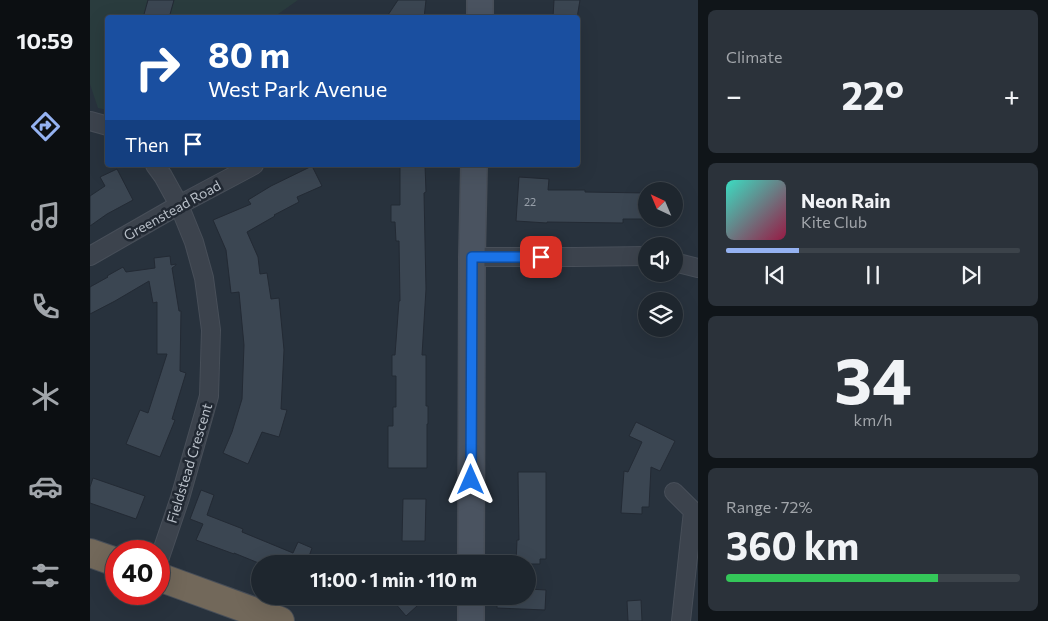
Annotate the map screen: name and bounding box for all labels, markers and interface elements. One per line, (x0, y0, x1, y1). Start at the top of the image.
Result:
text: 10:59 (17, 27, 73, 54)
text: 80 m (208, 32, 290, 75)
icon: right (125, 35, 190, 100)
text: Climate (726, 47, 782, 66)
text: 22° (841, 71, 904, 118)
text: West Park Avenue (208, 75, 387, 102)
text: − (726, 78, 742, 112)
text: + (1004, 78, 1020, 112)
icon: directions (28, 109, 63, 144)
icon: arrive (179, 130, 207, 158)
text: Then (125, 133, 169, 156)
street label: Greenstead Road (120, 176, 224, 244)
north arrow (638, 182, 682, 228)
map controls (638, 182, 683, 337)
text: Neon Rain (801, 189, 891, 212)
house number: 22 (524, 195, 536, 208)
icon: music (28, 199, 63, 234)
text: Kite Club (801, 212, 867, 231)
pin (520, 236, 562, 278)
button: sound (638, 237, 683, 282)
icon: arrive (527, 243, 555, 271)
icon: previous (761, 261, 789, 289)
icon: pause (859, 261, 887, 289)
icon: next (957, 261, 985, 289)
icon: phone (28, 289, 63, 324)
button: layers (638, 292, 683, 337)
text: 34 (834, 338, 912, 417)
icon: climate (28, 379, 63, 414)
street label: Fieldstead Crescent (163, 401, 215, 525)
text: km/h (854, 410, 892, 429)
position arrow (444, 453, 496, 505)
icon: car (28, 469, 63, 504)
text: Range · 72% (726, 497, 812, 516)
text: 360 km (726, 521, 859, 568)
speed limit sign: 40 (105, 540, 170, 605)
icon: filters (28, 558, 63, 593)
text: 11:00 · 1 min · 110 m (310, 568, 477, 591)

